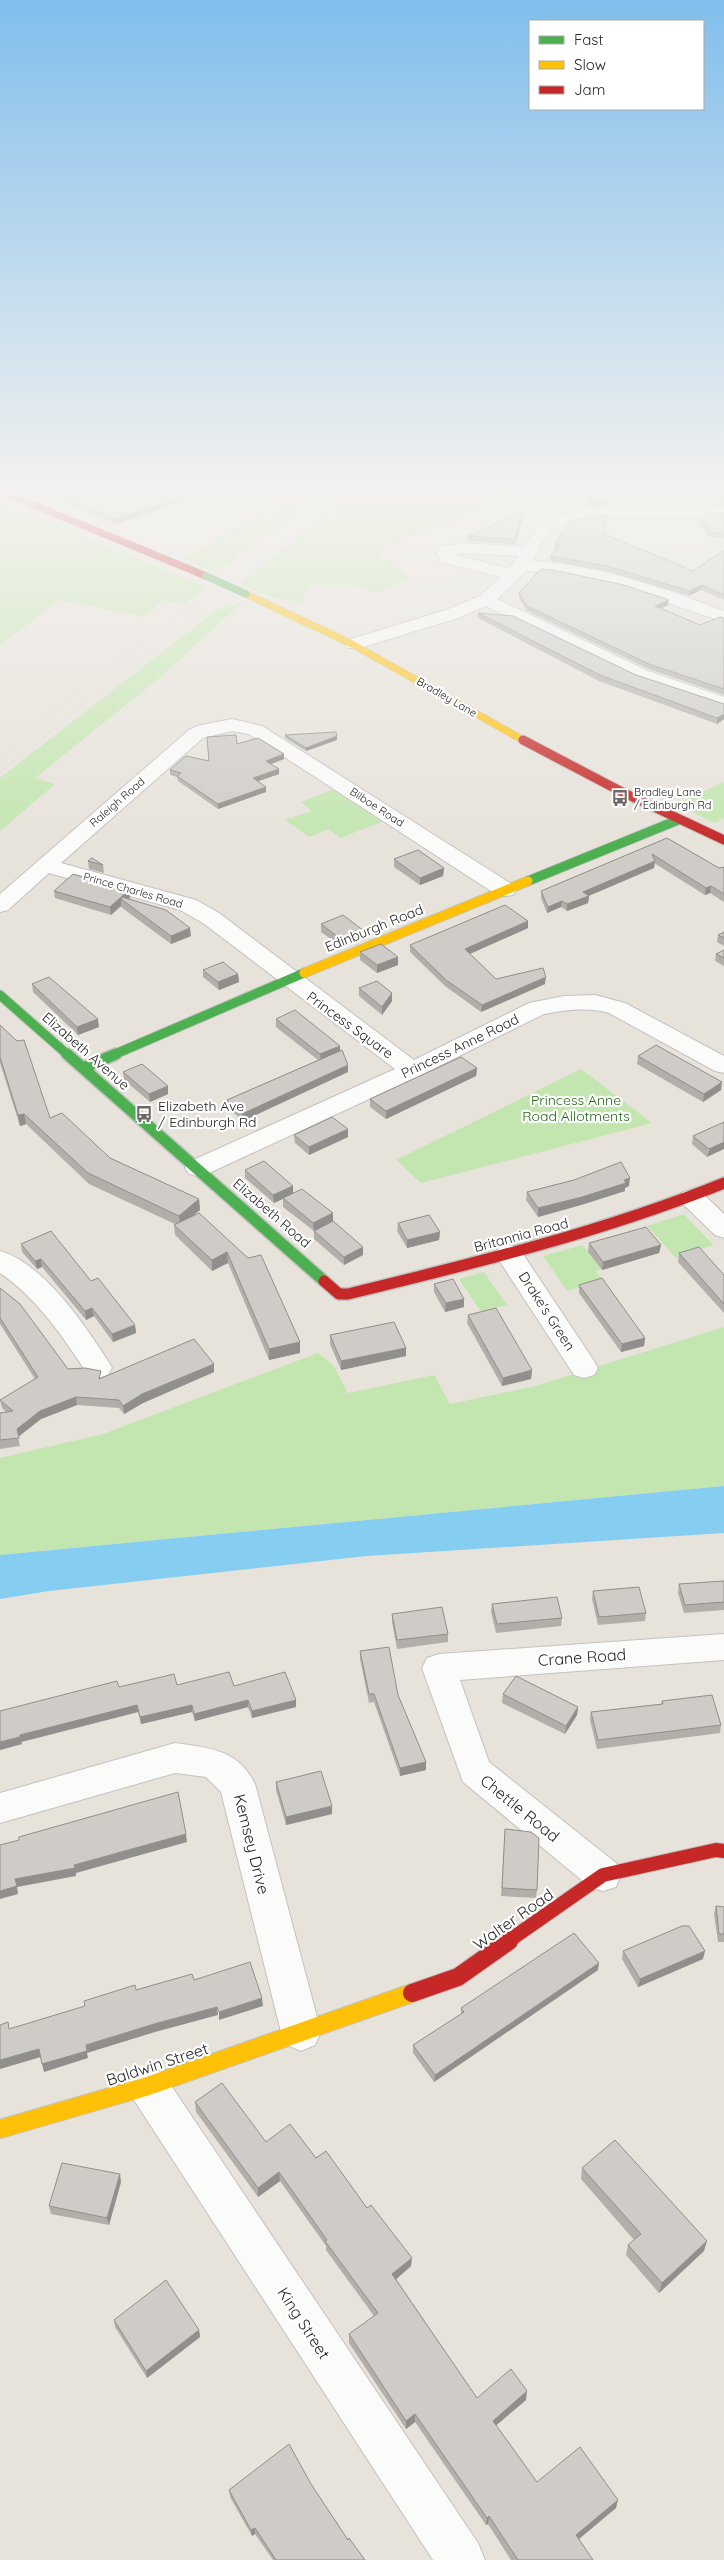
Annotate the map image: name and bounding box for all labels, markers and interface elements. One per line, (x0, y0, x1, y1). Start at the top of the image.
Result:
legend (529, 20, 704, 110)
text: Fast (574, 30, 603, 49)
text: Slow (574, 55, 606, 74)
text: Jam (574, 80, 605, 99)
street label: Bradley Lane (414, 674, 480, 720)
street label: Raleigh Road (87, 774, 147, 830)
street label: Bilboe Road (347, 784, 407, 830)
place label: Bradley Lane / Edinburgh Rd (634, 785, 711, 812)
bus stop icon: Bradley Lane / Edinburgh Rd (610, 788, 630, 808)
street label: Prince Charles Road (82, 869, 184, 911)
street label: Edinburgh Road (322, 900, 426, 956)
street label: Princess Square (303, 988, 397, 1063)
street label: Elizabeth Avenue (39, 1008, 134, 1094)
street label: Princess Anne Road (398, 1010, 522, 1082)
park label: Princess Anne Road Allotments (522, 1091, 630, 1125)
place label: Elizabeth Ave / Edinburgh Rd (158, 1097, 257, 1131)
bus stop icon: Elizabeth Ave / Edinburgh Rd (134, 1104, 154, 1124)
street label: Elizabeth Road (229, 1174, 315, 1252)
street label: Britannia Road (472, 1214, 570, 1256)
street label: Drake's Green (515, 1268, 579, 1354)
street label: Crane Road (537, 1644, 627, 1670)
street label: Chettle Road (476, 1770, 564, 1846)
street label: Kemsey Drive (230, 1792, 274, 1896)
street label: Walter Road (469, 1884, 557, 1954)
street label: Baldwin Street (103, 2038, 211, 2090)
street label: King Street (273, 2283, 335, 2363)

